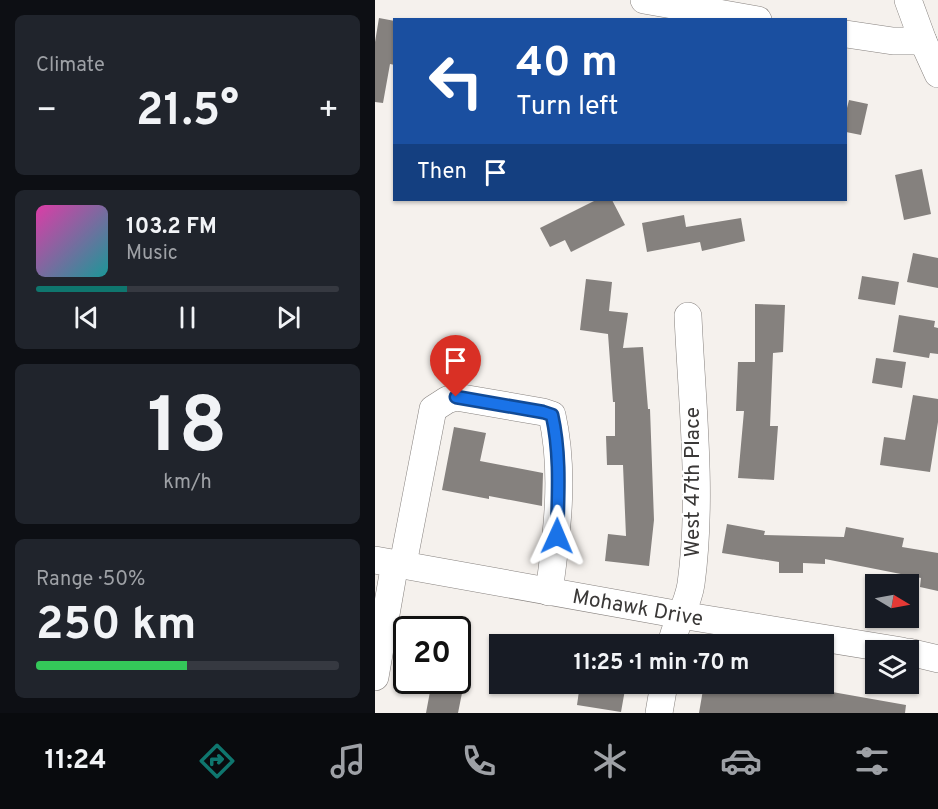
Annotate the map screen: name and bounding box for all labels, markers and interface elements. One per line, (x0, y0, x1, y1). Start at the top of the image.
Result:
text: 40 m (516, 38, 618, 91)
icon: left (417, 42, 495, 120)
text: Climate (36, 53, 105, 79)
text: 21.5° (136, 84, 239, 141)
text: Turn left (516, 90, 618, 124)
text: − (36, 91, 57, 133)
text: + (318, 91, 339, 133)
icon: arrive (479, 156, 512, 189)
text: Then (417, 159, 467, 186)
text: 103.2 FM (126, 214, 217, 241)
text: Music (126, 241, 178, 267)
icon: previous (70, 301, 103, 334)
icon: pause (171, 301, 204, 334)
icon: next (272, 301, 305, 334)
pin (430, 335, 481, 397)
icon: arrive (439, 344, 472, 377)
text: 18 (147, 381, 228, 480)
street label: West 47th Place (680, 407, 707, 557)
text: km/h (163, 470, 212, 496)
position arrow (525, 504, 589, 568)
text: Range · 50% (36, 567, 145, 593)
north arrow (865, 574, 919, 628)
map controls (865, 574, 919, 694)
street label: Mohawk Drive (570, 584, 705, 633)
text: 250 km (36, 598, 196, 655)
speed limit sign: 20 (393, 616, 471, 694)
button: layers (865, 640, 919, 694)
text: 11:25 · 1 min · 70 m (574, 650, 749, 677)
icon: directions (196, 740, 238, 782)
icon: music (327, 740, 369, 782)
icon: phone (458, 740, 500, 782)
icon: climate (589, 740, 631, 782)
icon: car (720, 740, 762, 782)
icon: filters (851, 740, 893, 782)
text: 11:24 (45, 744, 107, 778)

